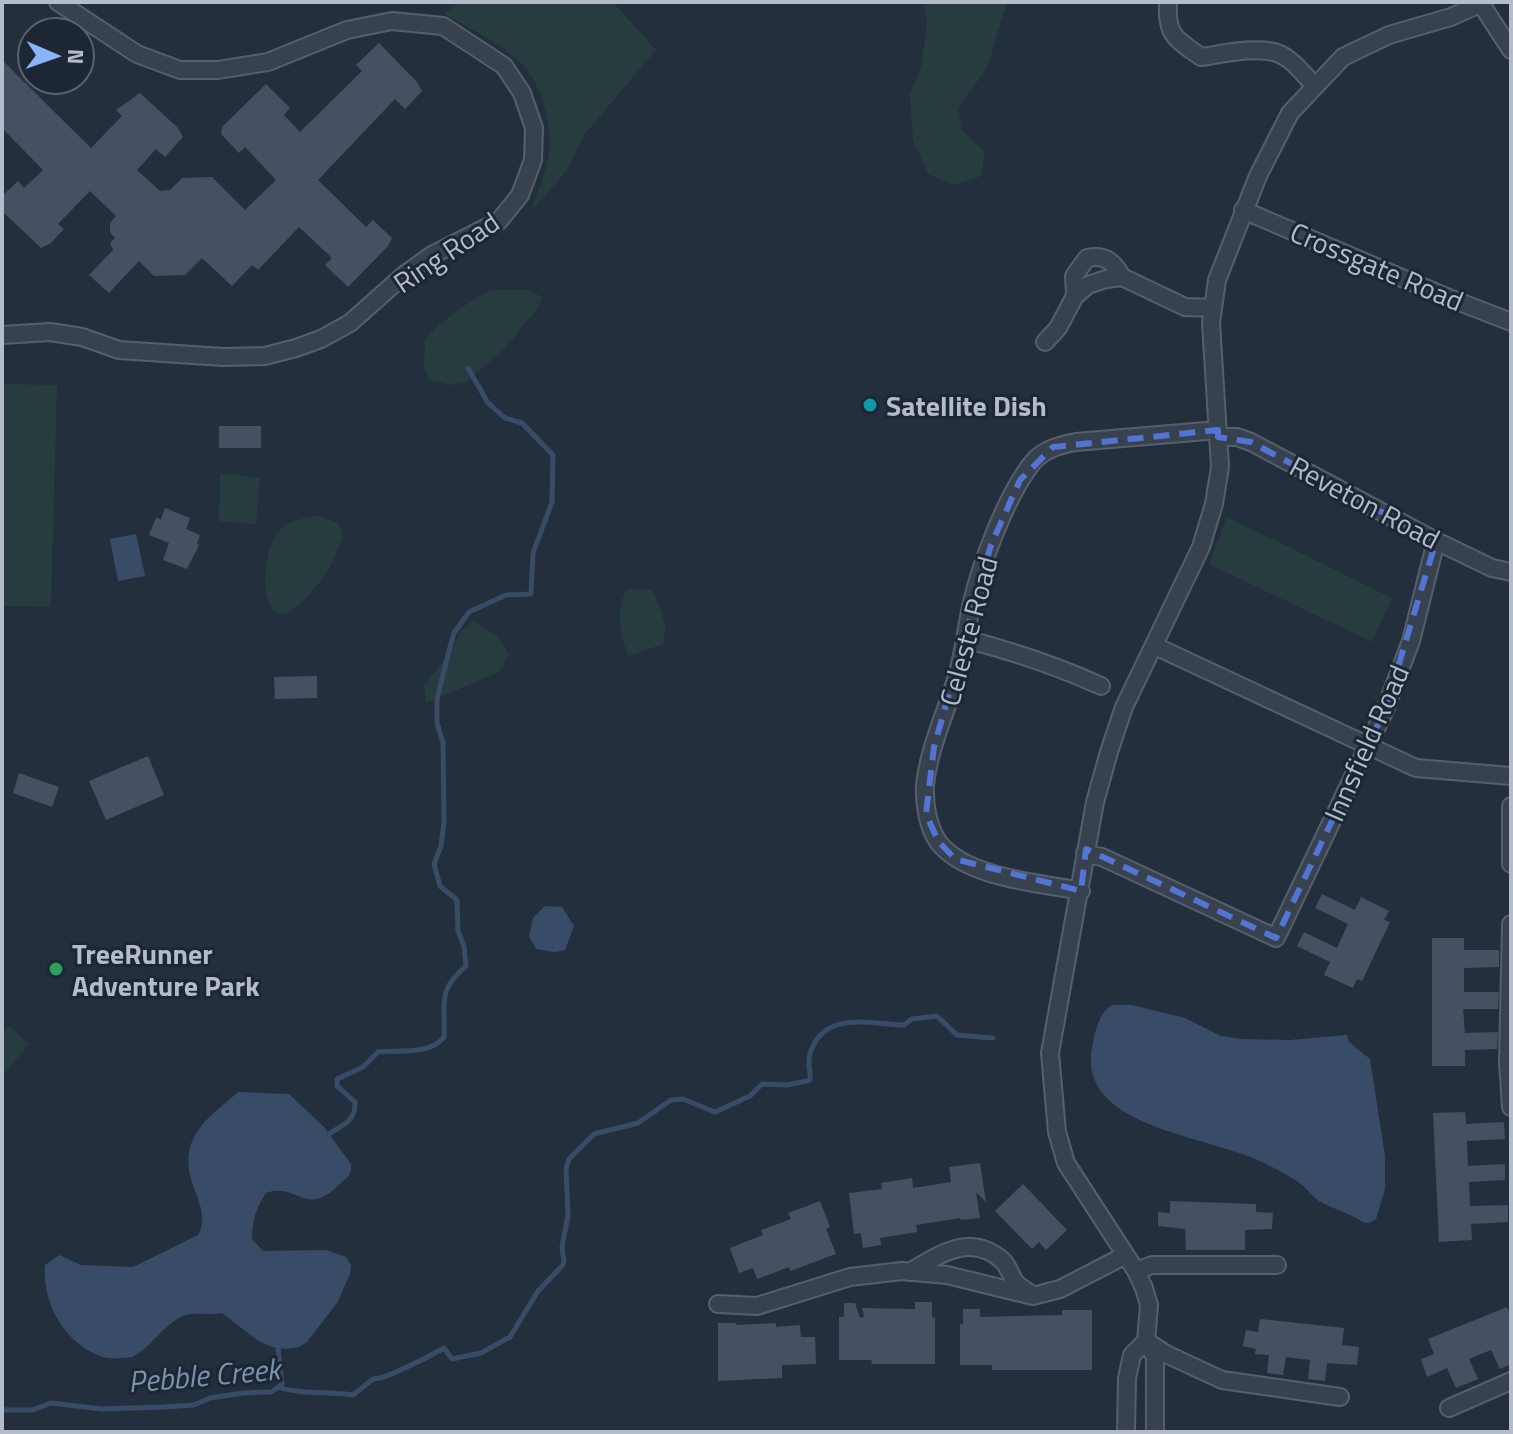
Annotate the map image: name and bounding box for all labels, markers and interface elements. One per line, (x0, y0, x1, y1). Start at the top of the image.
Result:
north arrow (16, 16, 96, 96)
text: N (59, 48, 93, 65)
street label: Ring Road (384, 201, 508, 303)
street label: Crossgate Road (1284, 210, 1470, 322)
place label: Satellite Dish (886, 384, 1047, 427)
marker: Satellite Dish (861, 396, 879, 414)
street label: Reveton Road (1282, 444, 1448, 560)
street label: Celeste Road (927, 551, 1009, 711)
street label: Innsfield Road (1312, 658, 1420, 828)
place label: TreeRunner Adventure Park (72, 932, 260, 1007)
marker: TreeRunner Adventure Park (47, 960, 65, 978)
water label: Pebble Creek (126, 1345, 286, 1405)

